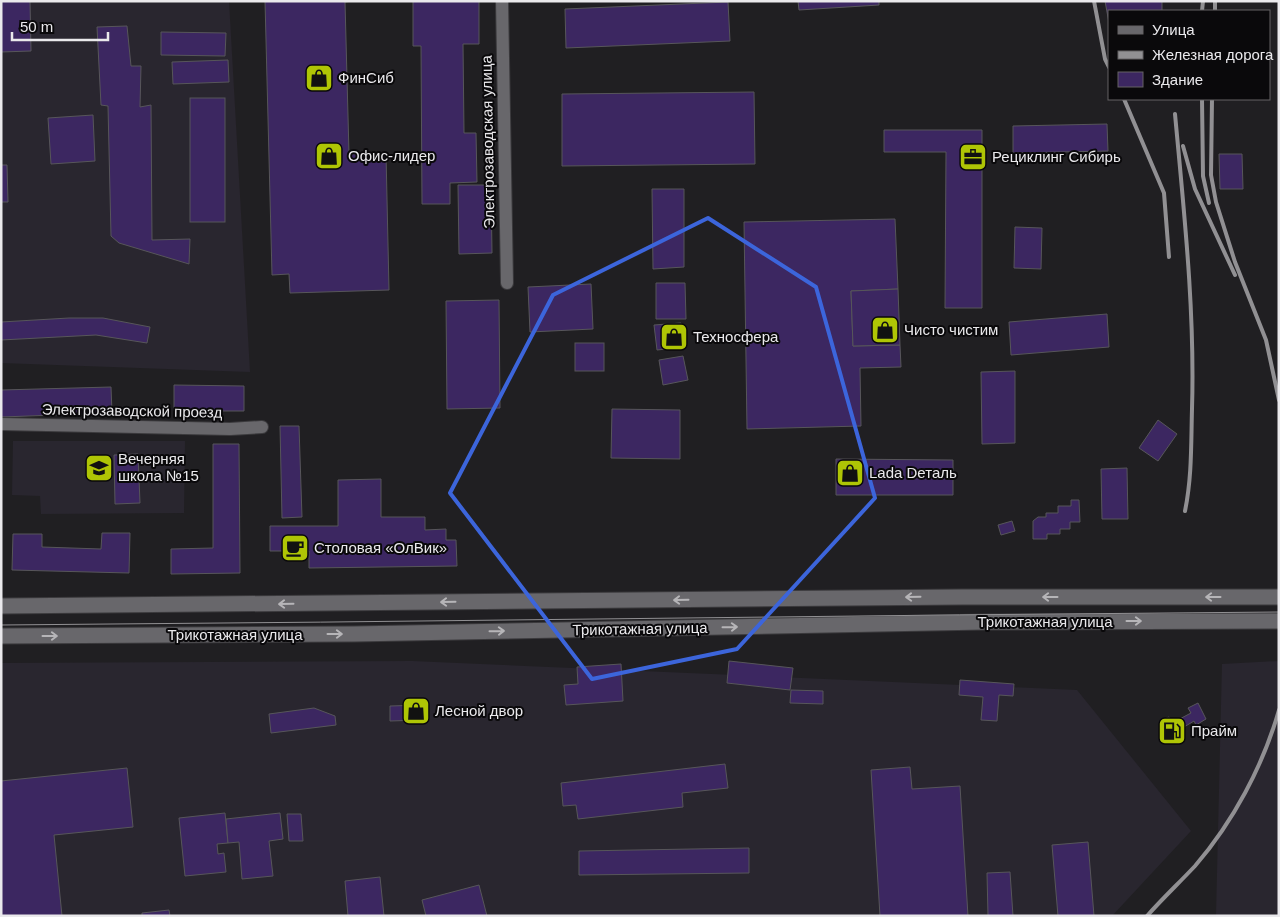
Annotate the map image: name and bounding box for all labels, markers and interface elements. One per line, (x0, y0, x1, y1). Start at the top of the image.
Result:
scale bar (12, 10, 109, 42)
legend (1108, 10, 1270, 100)
text: 50 m (20, 18, 53, 35)
text: Улица (1152, 21, 1195, 38)
text: Железная дорога (1152, 46, 1274, 63)
street label: Электрозаводская улица (477, 54, 498, 229)
shop icon: ФинСиб (304, 63, 334, 93)
place label: ФинСиб (338, 69, 394, 86)
text: Здание (1152, 71, 1203, 88)
shop icon: Офис-лидер (314, 141, 344, 171)
office icon: Рециклинг Сибирь (958, 142, 988, 172)
place label: Офис-лидер (348, 147, 435, 164)
place label: Рециклинг Сибирь (992, 148, 1121, 165)
shop icon: Чисто чистим (870, 315, 900, 345)
place label: Чисто чистим (904, 321, 998, 338)
shop icon: Техносфера (659, 322, 689, 352)
place label: Техносфера (693, 328, 779, 345)
street label: Электрозаводской проезд (42, 400, 223, 421)
place label: Вечерняя школа №15 (118, 450, 199, 484)
school or university icon: Вечерняя школа №15 (84, 453, 114, 483)
shop icon: Lada Dеталь (835, 458, 865, 488)
place label: Lada Dеталь (869, 464, 957, 481)
cafe icon: Столовая «ОлВик» (280, 533, 310, 563)
place label: Столовая «ОлВик» (314, 539, 447, 556)
one-way arrow (1043, 592, 1059, 602)
one-way arrow (1205, 592, 1222, 602)
one-way arrow (905, 593, 921, 602)
one-way arrow (673, 595, 689, 605)
one-way arrow (440, 597, 456, 607)
one-way arrow (278, 599, 294, 609)
street label: Трикотажная улица (977, 613, 1113, 630)
one-way arrow (1126, 616, 1142, 626)
street label: Трикотажная улица (572, 619, 708, 638)
one-way arrow (722, 622, 738, 632)
street label: Трикотажная улица (167, 626, 303, 643)
one-way arrow (489, 627, 505, 636)
one-way arrow (326, 629, 343, 639)
one-way arrow (42, 631, 58, 641)
shop icon: Лесной двор (401, 696, 431, 726)
place label: Лесной двор (435, 702, 523, 719)
fuel station icon: Прайм (1157, 716, 1187, 746)
place label: Прайм (1191, 722, 1237, 739)

